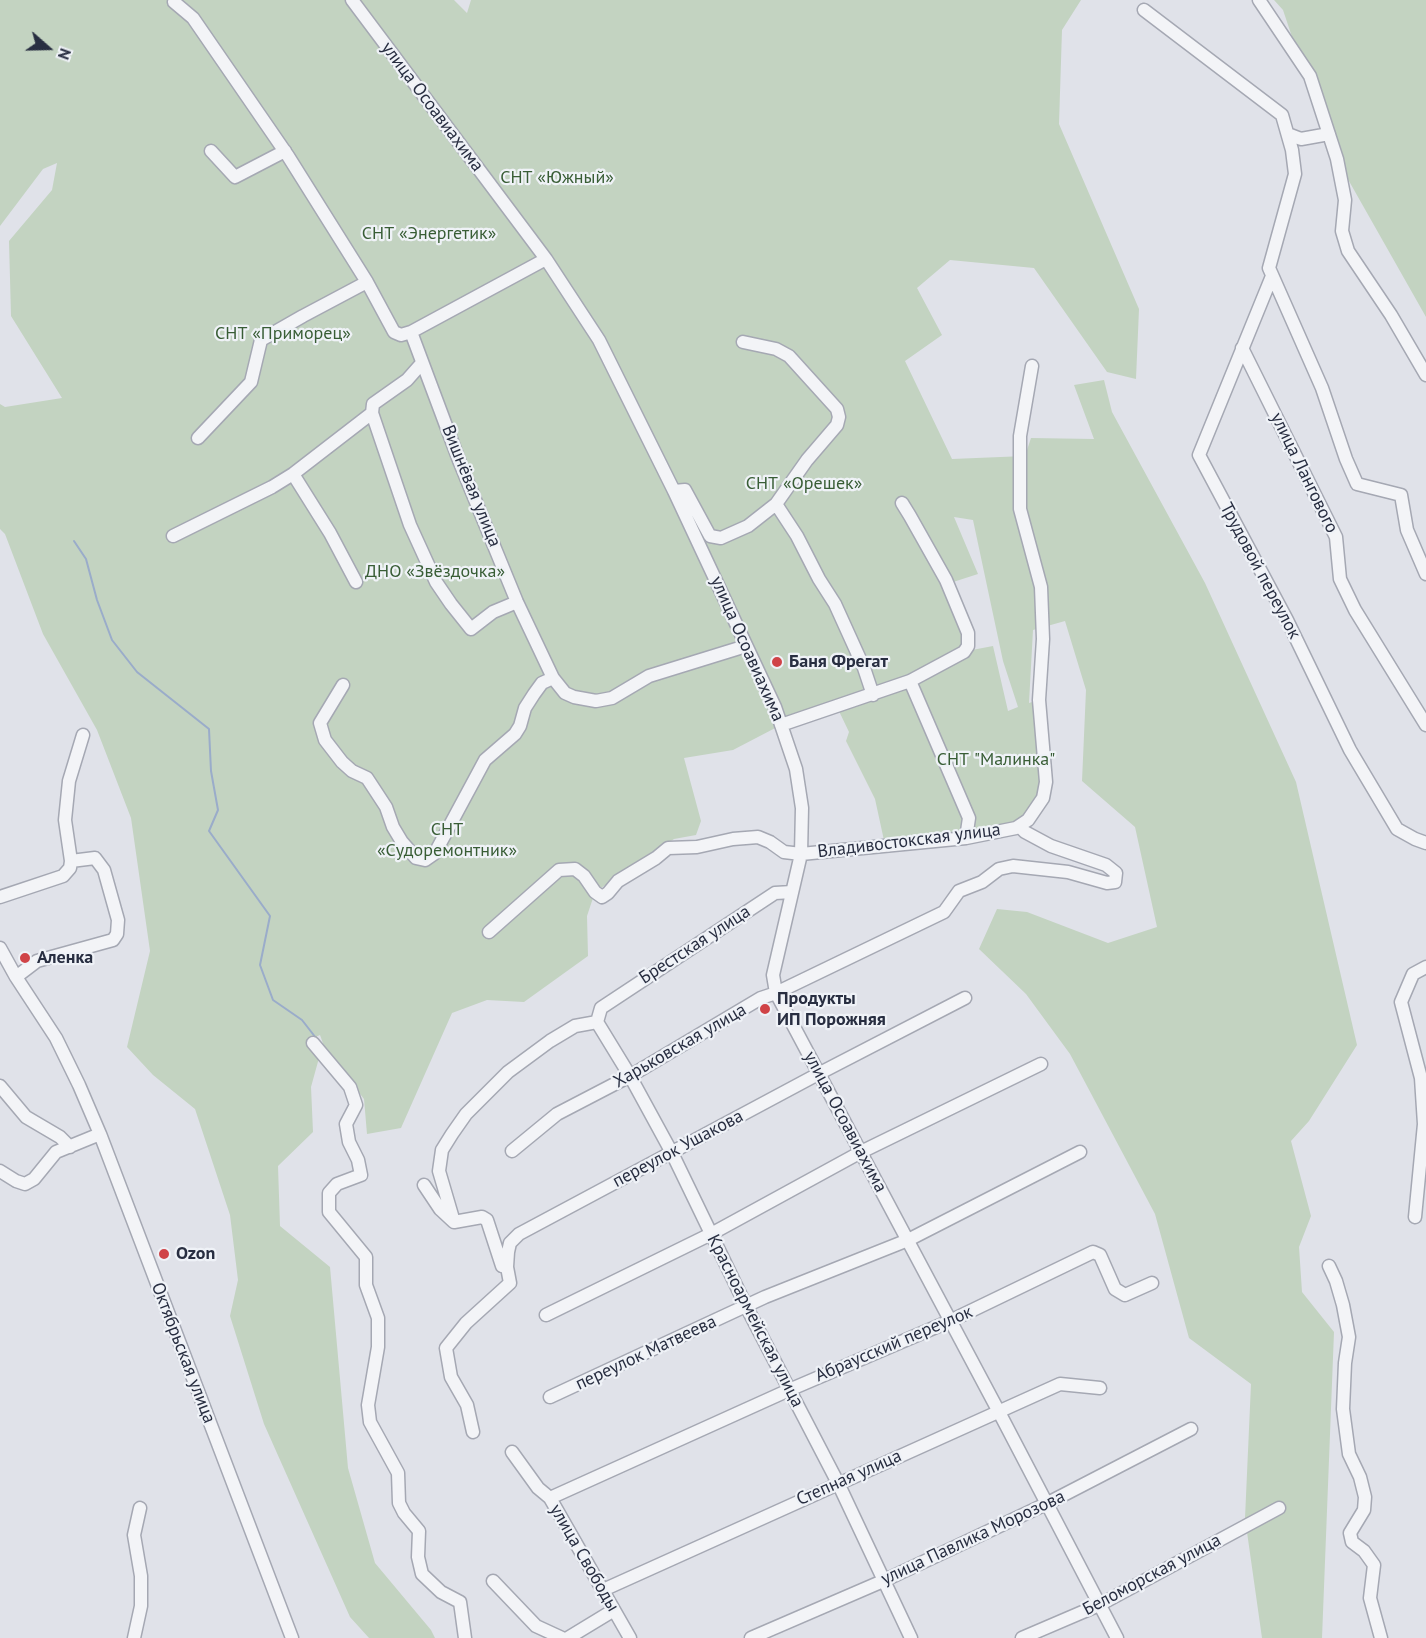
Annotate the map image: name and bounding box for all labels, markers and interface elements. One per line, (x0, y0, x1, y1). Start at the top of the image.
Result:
north arrow (18, 18, 78, 78)
street label: улица Осоавиахима (376, 38, 488, 176)
text: N (54, 46, 76, 63)
park label: СНТ «Южный» (500, 167, 614, 189)
park label: СНТ «Энергетик» (362, 223, 496, 245)
park label: СНТ «Приморец» (215, 323, 351, 345)
street label: улица Лангового (1266, 409, 1342, 537)
street label: Вишнёвая улица (437, 422, 505, 550)
park label: СНТ «Орешек» (746, 473, 862, 495)
street label: Трудовой переулок (1215, 499, 1305, 643)
park label: ДНО «Звёздочка» (365, 561, 505, 583)
street label: улица Осоавиахима (705, 573, 789, 725)
place label: Баня Фрегат (789, 651, 888, 673)
marker: Баня Фрегат (770, 655, 784, 669)
park label: СНТ "Малинка" (937, 749, 1055, 771)
park label: СНТ «Судоремонтник» (377, 819, 517, 862)
street label: Владивостокская улица (816, 819, 1002, 863)
street label: Брестская улица (635, 901, 755, 989)
place label: Аленка (37, 947, 93, 969)
marker: Аленка (18, 951, 32, 965)
place label: Продукты ИП Порожняя (777, 988, 886, 1030)
street label: Харьковская улица (610, 999, 750, 1093)
marker: Продукты ИП Порожняя (758, 1002, 772, 1016)
street label: улица Осоавиахима (799, 1048, 891, 1196)
street label: переулок Ушакова (609, 1105, 747, 1193)
street label: Красноармейская улица (702, 1231, 808, 1411)
place label: Ozon (176, 1243, 215, 1265)
marker: Ozon (157, 1247, 171, 1261)
street label: Октябрьская улица (146, 1280, 220, 1426)
street label: Абраусский переулок (812, 1301, 976, 1387)
street label: переулок Матвеева (572, 1311, 720, 1395)
street label: Степная улица (793, 1445, 905, 1511)
street label: улица Павлика Морозова (878, 1486, 1068, 1590)
street label: улица Свободы (545, 1500, 623, 1616)
street label: Беломорская улица (1079, 1530, 1225, 1620)

